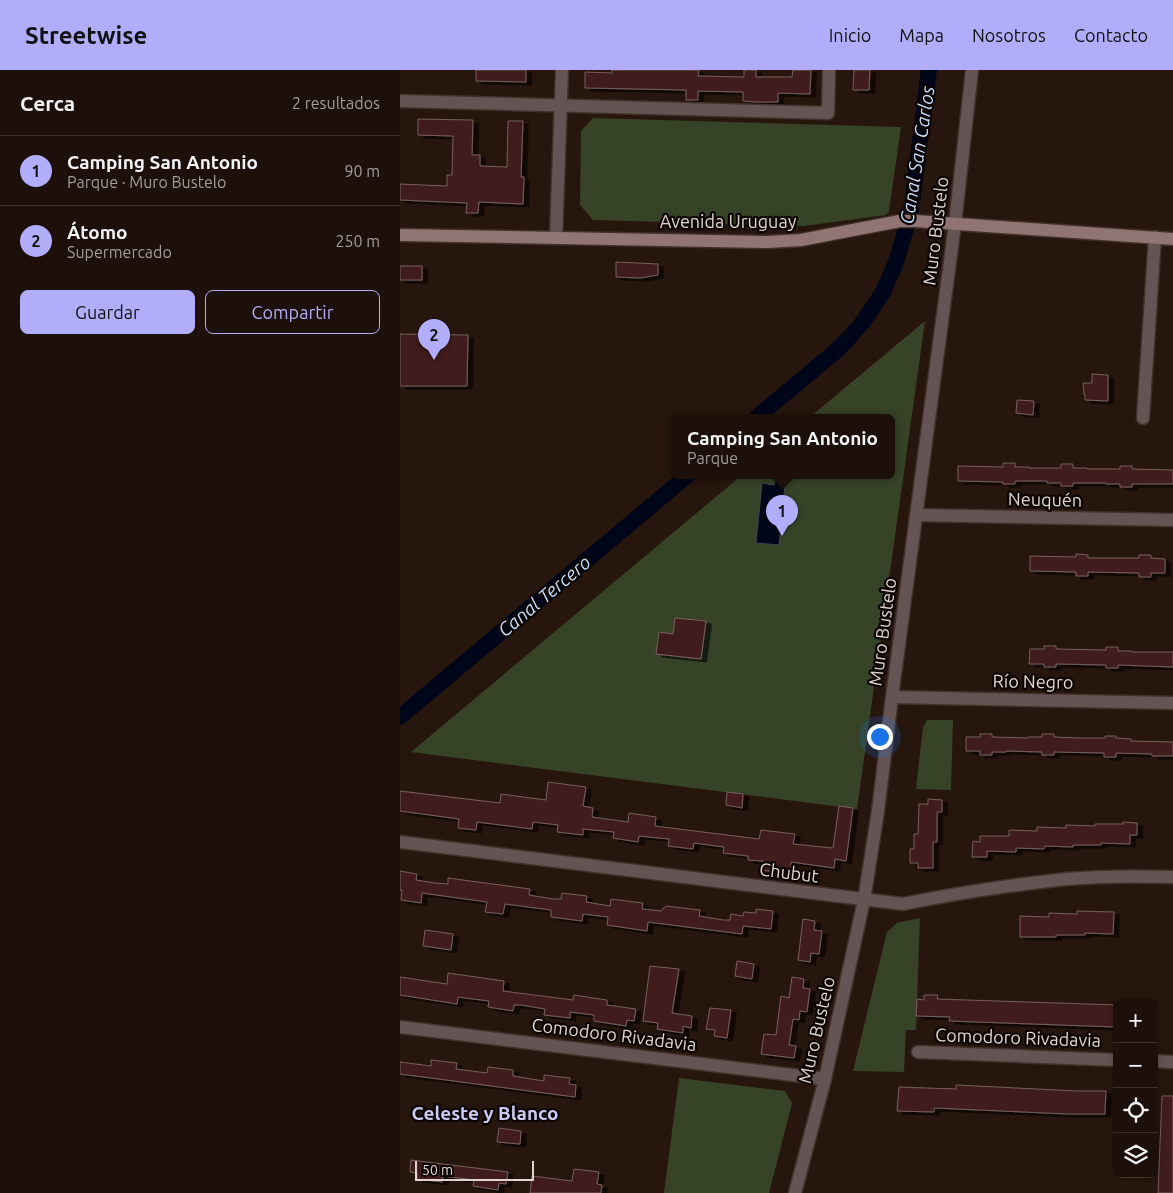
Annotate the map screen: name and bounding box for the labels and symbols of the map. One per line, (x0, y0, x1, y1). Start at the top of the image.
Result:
water label: Canal San Carlos (895, 84, 939, 226)
street label: Muro Bustelo (918, 176, 952, 286)
street label: Avenida Uruguay (660, 211, 797, 231)
pin: 2 (418, 319, 450, 360)
street label: Neuquén (1008, 488, 1082, 510)
pin: 1 (766, 495, 798, 536)
water label: Canal Tercero (493, 551, 595, 641)
street label: Muro Bustelo (865, 576, 900, 687)
street label: Río Negro (992, 670, 1074, 692)
your location (867, 724, 893, 750)
street label: Chubut (758, 858, 820, 886)
street label: Muro Bustelo (794, 974, 838, 1085)
street label: Comodoro Rivadavia (531, 1014, 698, 1054)
street label: Comodoro Rivadavia (935, 1024, 1101, 1050)
district label: Celeste y Blanco (412, 1102, 558, 1124)
scale bar (415, 1158, 534, 1181)

